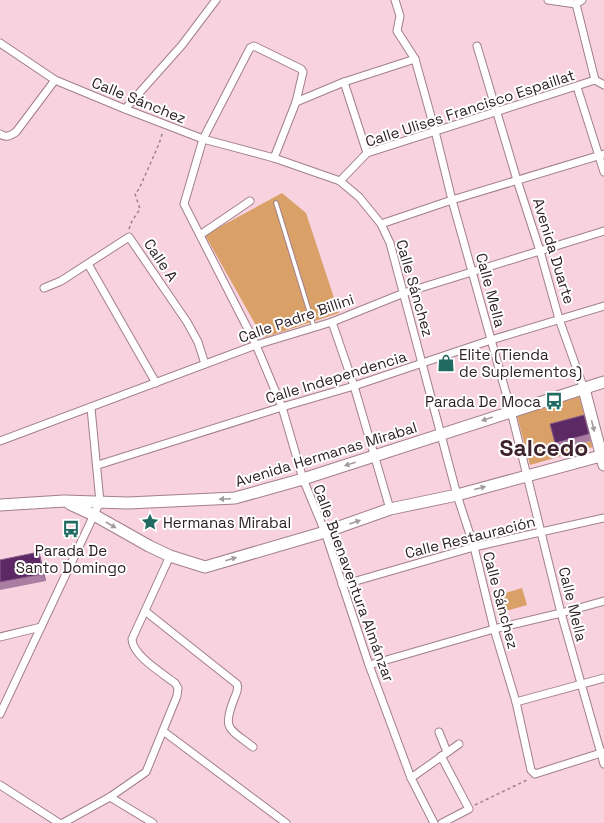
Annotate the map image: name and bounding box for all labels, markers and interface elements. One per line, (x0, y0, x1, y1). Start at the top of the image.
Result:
street label: Calle Ulises Francisco Espaillat (363, 65, 577, 151)
street label: Calle Sánchez (89, 72, 189, 128)
street label: Avenida Duarte (529, 196, 579, 306)
street label: Calle A (140, 235, 182, 285)
street label: Calle Sánchez (392, 237, 438, 339)
street label: Calle Mella (472, 251, 510, 330)
street label: Calle Padre Billini (236, 289, 356, 347)
place label: Elite (Tienda de Suplementos) (459, 345, 582, 382)
street label: Calle Independencia (263, 346, 409, 407)
shop icon: Elite (Tienda de Suplementos) (436, 353, 456, 373)
bus stop icon: Parada De Moca (544, 391, 564, 411)
place label: Parada De Moca (425, 392, 541, 411)
one-way arrow (480, 416, 492, 422)
street label: Avenida Hermanas Mirabal (233, 417, 419, 491)
one-way arrow (591, 420, 597, 433)
district label: Salcedo (500, 433, 588, 463)
one-way arrow (344, 461, 356, 467)
street label: Calle Buenaventura Almánzar (309, 482, 399, 685)
one-way arrow (474, 485, 487, 491)
one-way arrow (219, 495, 231, 502)
place icon: Hermanas Mirabal (140, 512, 160, 532)
street label: Calle Restauración (403, 512, 537, 562)
place label: Hermanas Mirabal (163, 513, 291, 532)
one-way arrow (349, 518, 361, 524)
bus stop icon: Parada De Santo Domingo (61, 519, 81, 539)
one-way arrow (105, 521, 117, 528)
place label: Parada De Santo Domingo (16, 541, 126, 577)
street label: Calle Sánchez (479, 549, 523, 651)
one-way arrow (225, 556, 237, 562)
street label: Calle Mella (555, 565, 592, 644)

